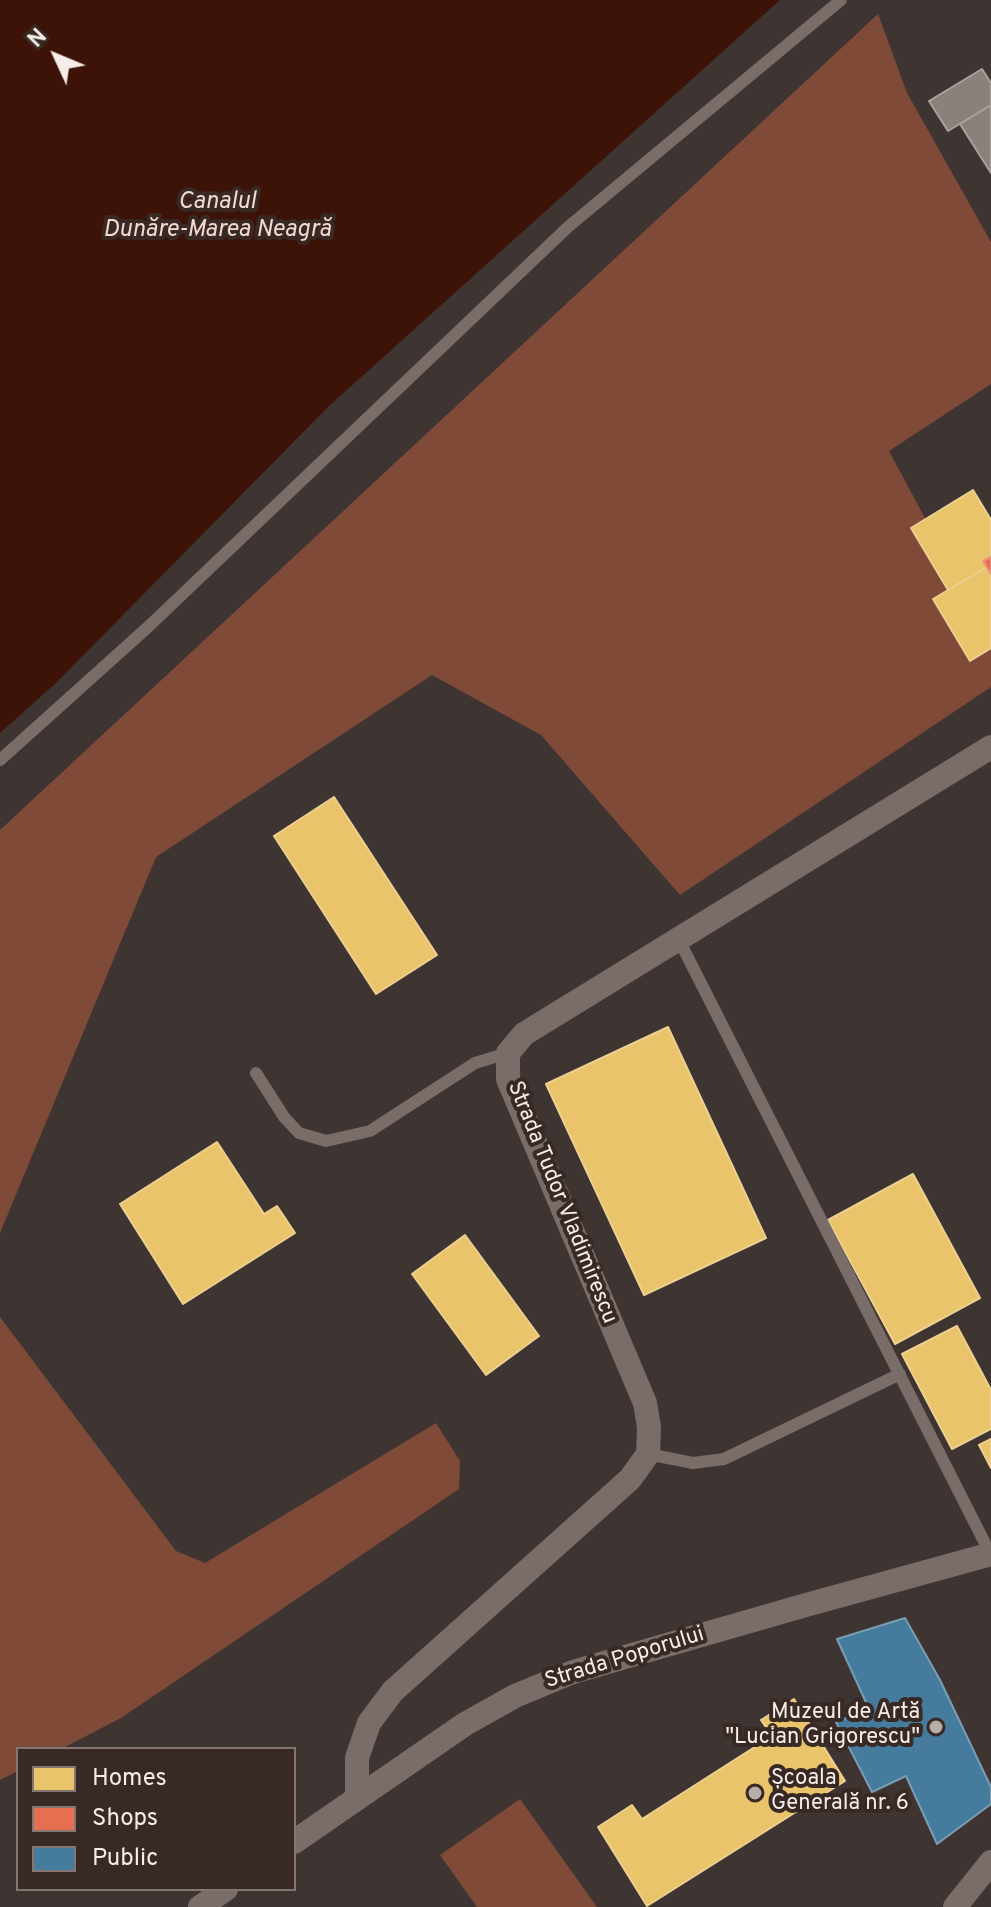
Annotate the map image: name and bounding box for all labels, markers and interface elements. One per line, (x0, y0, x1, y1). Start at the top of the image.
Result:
north arrow (16, 16, 96, 96)
text: N (23, 24, 54, 54)
water label: Canalul Dunăre-Marea Neagră (103, 189, 331, 245)
street label: Strada Tudor Vladimirescu (500, 1078, 622, 1328)
street label: Strada Poporului (542, 1622, 708, 1696)
place label: Muzeul de Artă "Lucian Grigorescu" (725, 1701, 920, 1752)
marker: Muzeul de Artă "Lucian Grigorescu" (927, 1718, 945, 1736)
legend (16, 1747, 296, 1891)
text: Homes (92, 1764, 167, 1794)
place label: Școala Generală nr. 6 (771, 1767, 909, 1818)
marker: Școala Generală nr. 6 (746, 1784, 764, 1802)
text: Shops (92, 1804, 158, 1834)
text: Public (92, 1844, 158, 1874)

